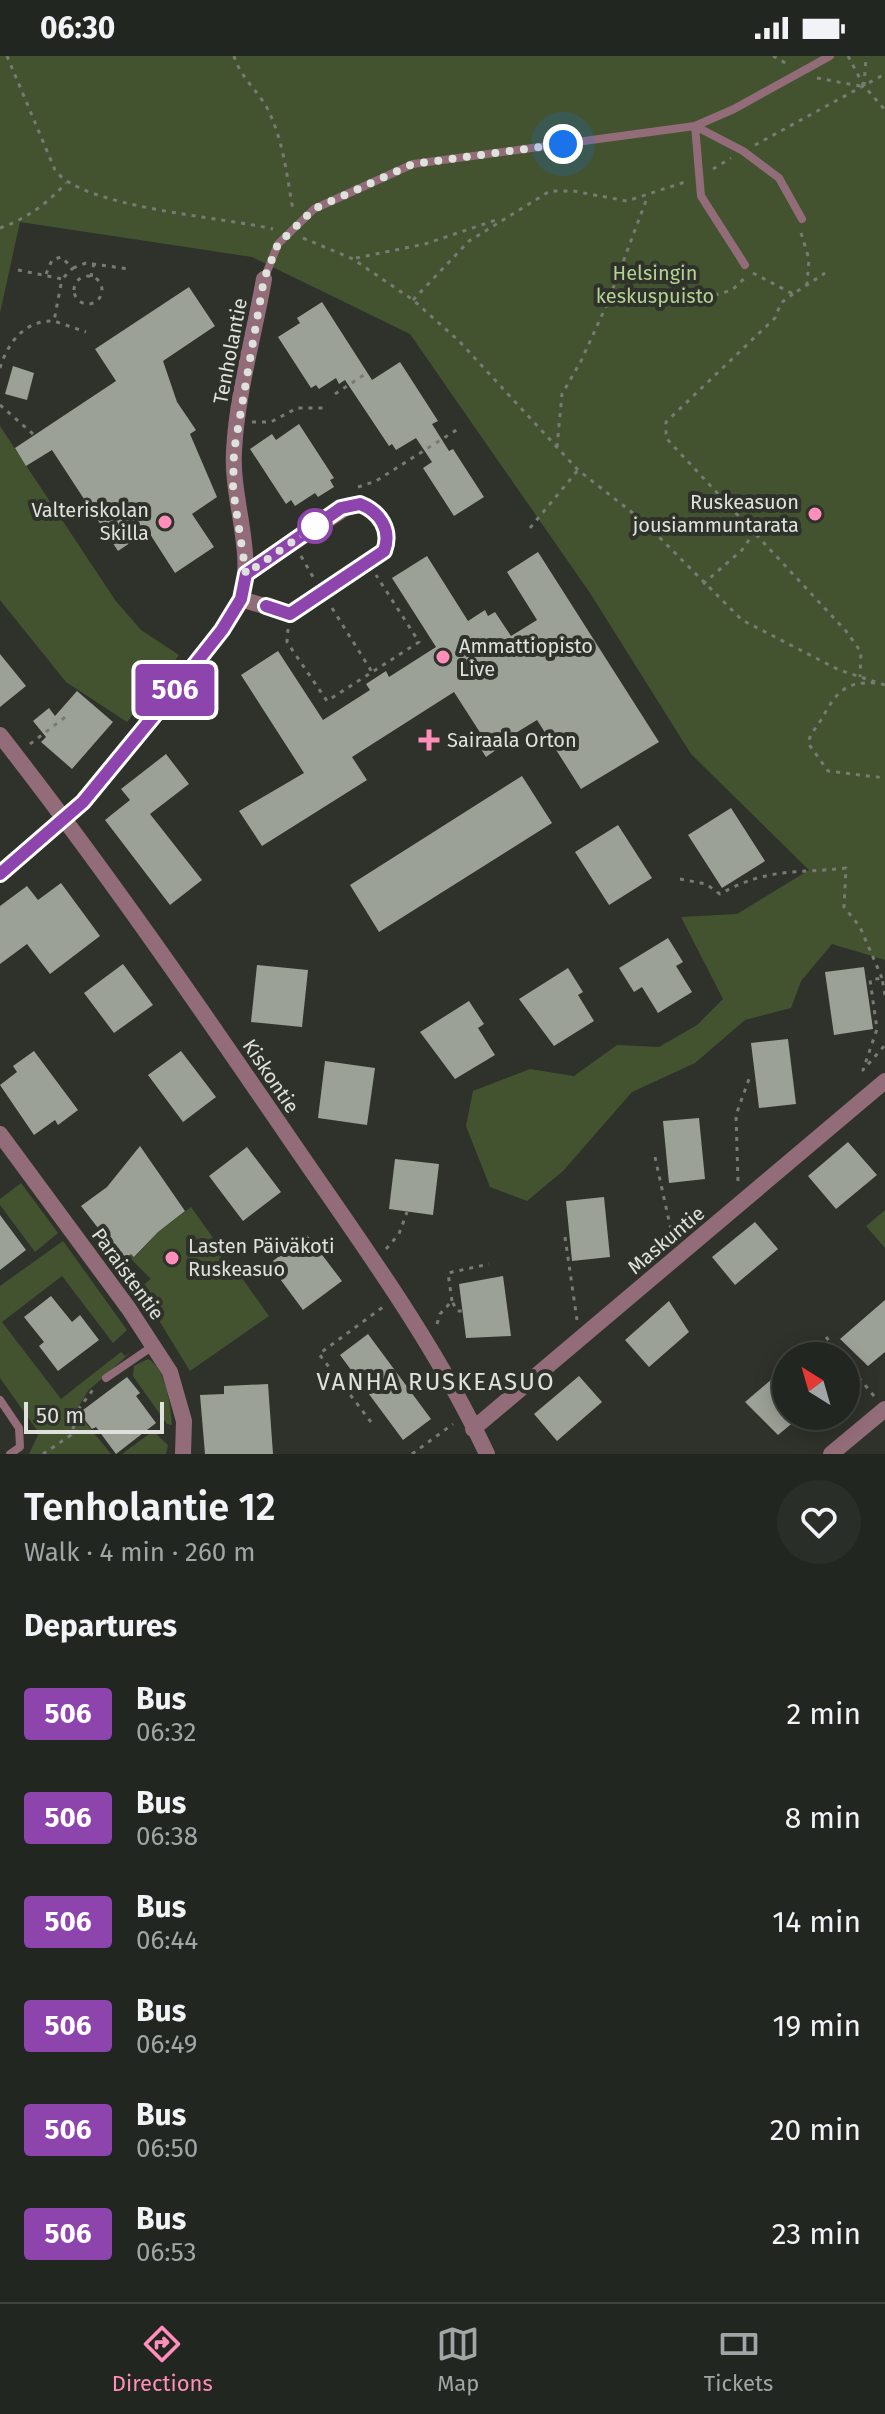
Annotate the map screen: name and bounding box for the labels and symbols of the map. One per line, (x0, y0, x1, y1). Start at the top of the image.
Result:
your location (543, 124, 583, 164)
park label: Helsingin keskuspuisto (596, 261, 714, 308)
street label: Tenholantie (208, 296, 252, 406)
place label: Ruskeasuon jousiammuntarata (632, 490, 799, 537)
place label: Valteriskolan Skilla (32, 498, 149, 545)
marker: Ruskeasuon jousiammuntarata (806, 505, 824, 523)
unlabelled marker (298, 509, 332, 543)
marker: Valteriskolan Skilla (156, 513, 174, 531)
place label: Ammattiopisto Live (459, 634, 593, 681)
marker: Ammattiopisto Live (434, 648, 452, 666)
line badge: 506 (129, 664, 221, 716)
place label: Sairaala Orton (447, 728, 577, 752)
marker: Sairaala Orton (418, 729, 440, 751)
street label: Kiskontie (238, 1034, 304, 1118)
street label: Maskuntie (623, 1201, 709, 1279)
street label: Paraistentie (87, 1223, 169, 1325)
place label: Lasten Päiväkoti Ruskeasuo (188, 1234, 335, 1281)
marker: Lasten Päiväkoti Ruskeasuo (163, 1249, 181, 1267)
north arrow (772, 1342, 860, 1430)
district label: VANHA RUSKEASUO (316, 1368, 556, 1396)
scale bar (24, 1398, 164, 1434)

